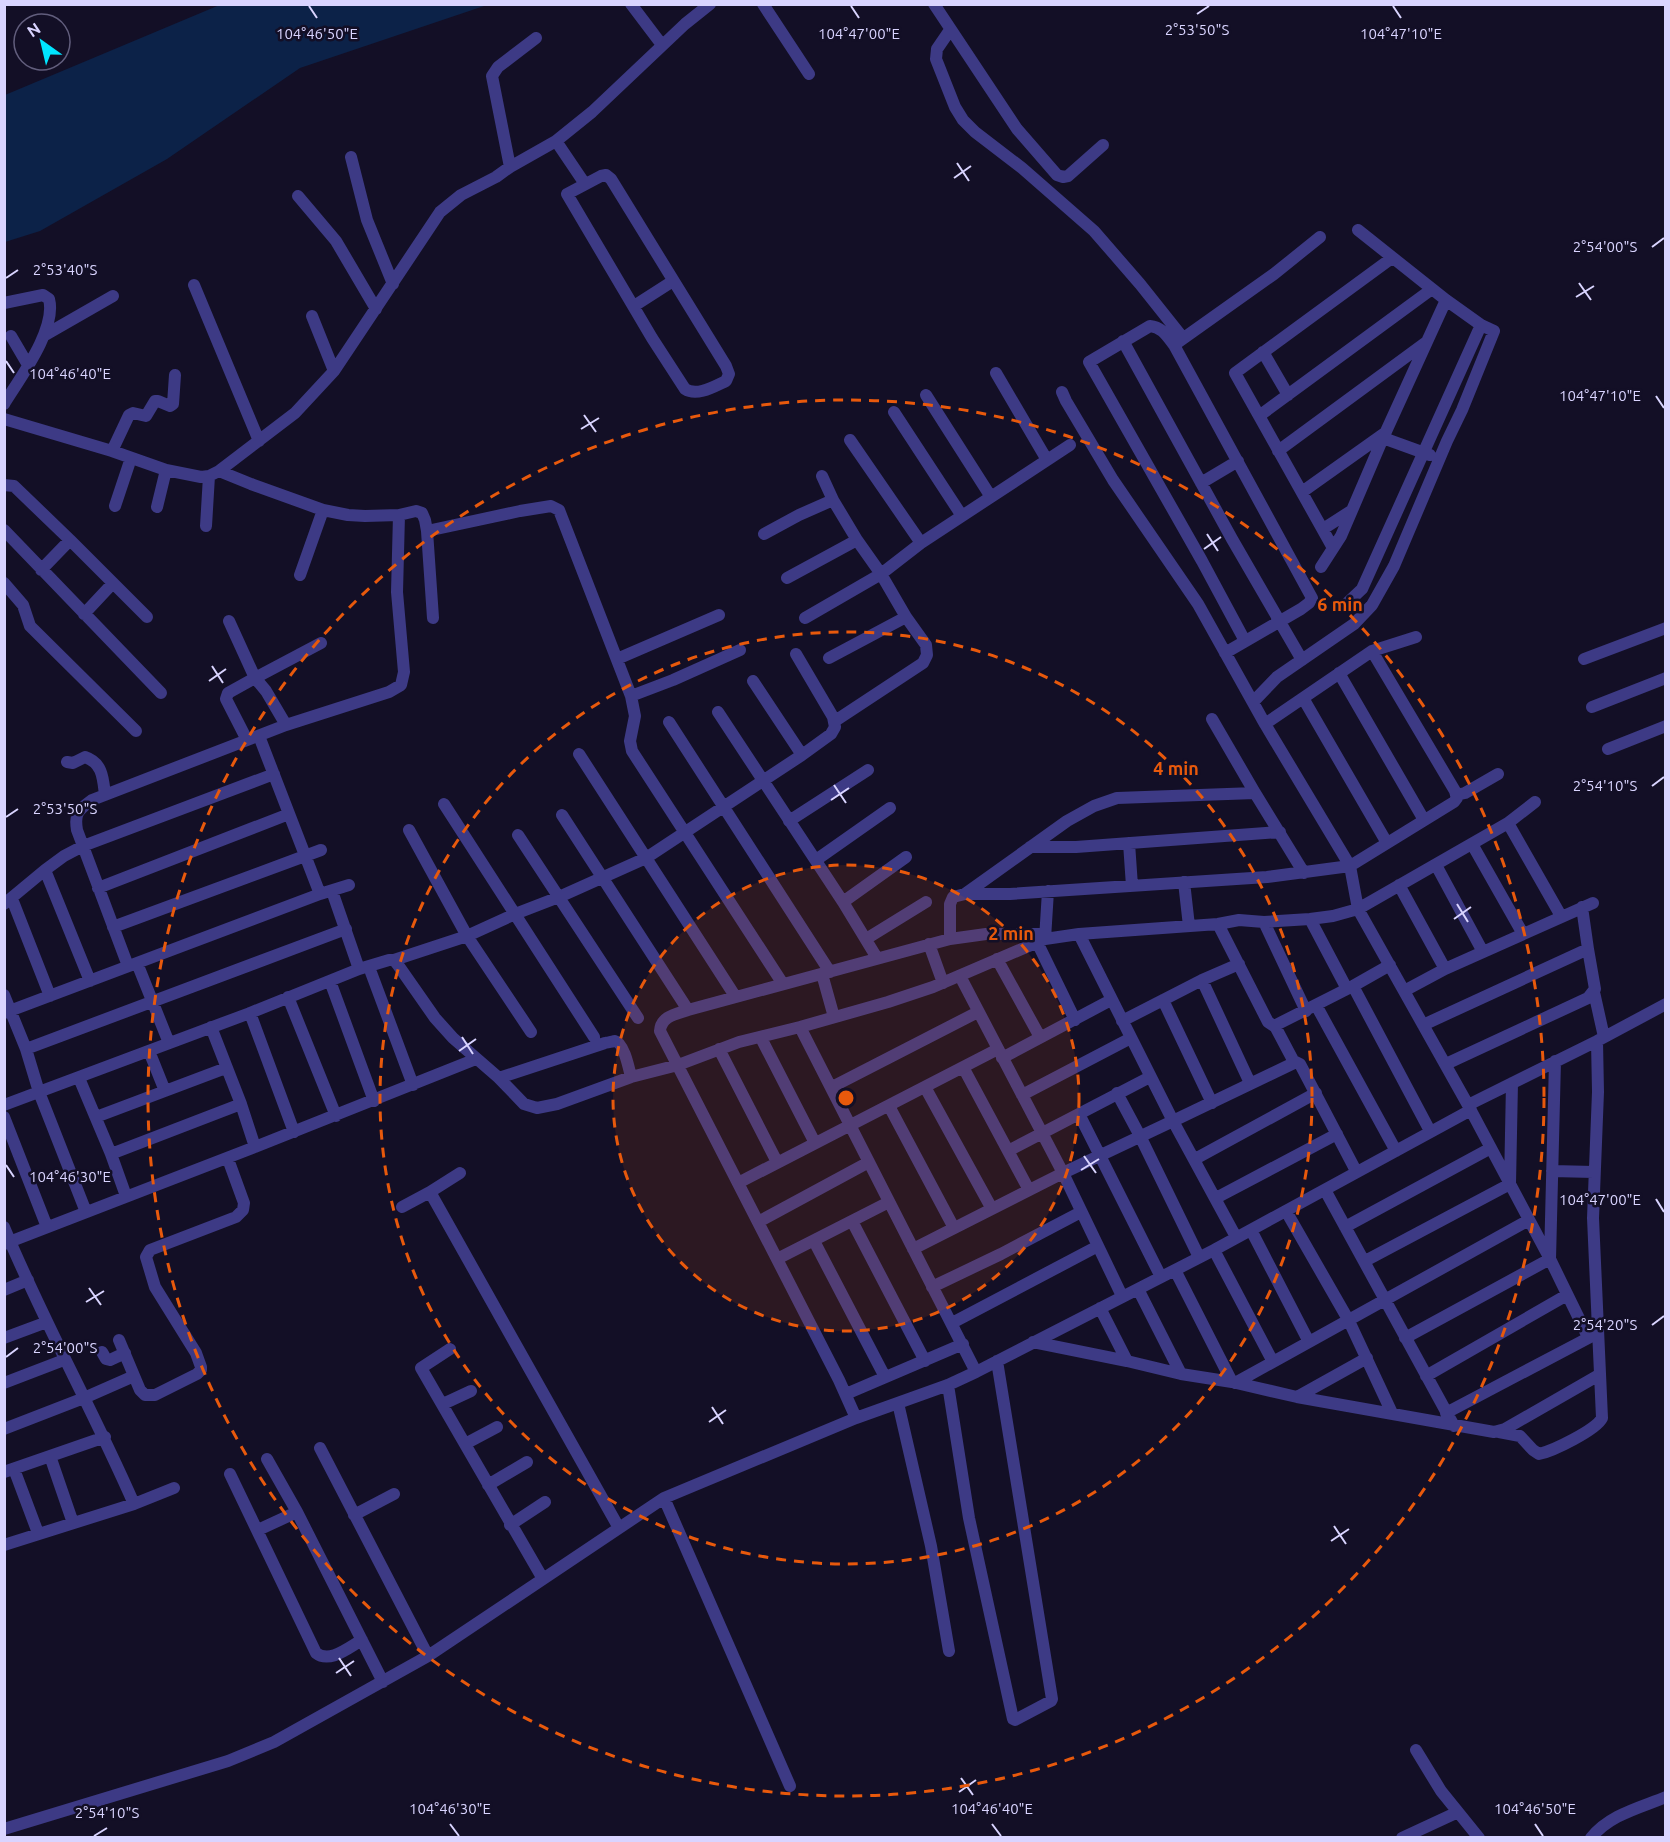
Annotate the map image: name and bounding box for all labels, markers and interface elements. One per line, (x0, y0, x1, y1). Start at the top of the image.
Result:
north arrow (12, 12, 72, 72)
text: N (24, 19, 44, 40)
text: 2°53'50"S (1165, 21, 1229, 38)
text: 104°46'50"E (276, 25, 358, 42)
text: 104°47'00"E (818, 25, 900, 42)
text: 104°47'10"E (1360, 25, 1442, 42)
text: 2°54'00"S (1573, 238, 1637, 255)
text: 2°53'40"S (33, 261, 97, 278)
text: 104°46'40"E (29, 365, 111, 382)
text: 104°47'10"E (1559, 387, 1641, 404)
text: 6 min (1317, 594, 1363, 614)
text: 4 min (1153, 758, 1199, 778)
text: 2°54'10"S (1573, 777, 1637, 794)
text: 2°53'50"S (33, 800, 97, 817)
text: 2 min (988, 923, 1034, 943)
centre of rings (836, 1088, 856, 1108)
text: 104°46'30"E (29, 1168, 111, 1185)
text: 104°47'00"E (1559, 1191, 1641, 1208)
text: 2°54'20"S (1573, 1316, 1637, 1333)
text: 2°54'00"S (33, 1339, 97, 1356)
text: 104°46'30"E (409, 1800, 491, 1817)
text: 104°46'40"E (951, 1800, 1033, 1817)
text: 104°46'50"E (1494, 1800, 1576, 1817)
text: 2°54'10"S (75, 1804, 139, 1821)

